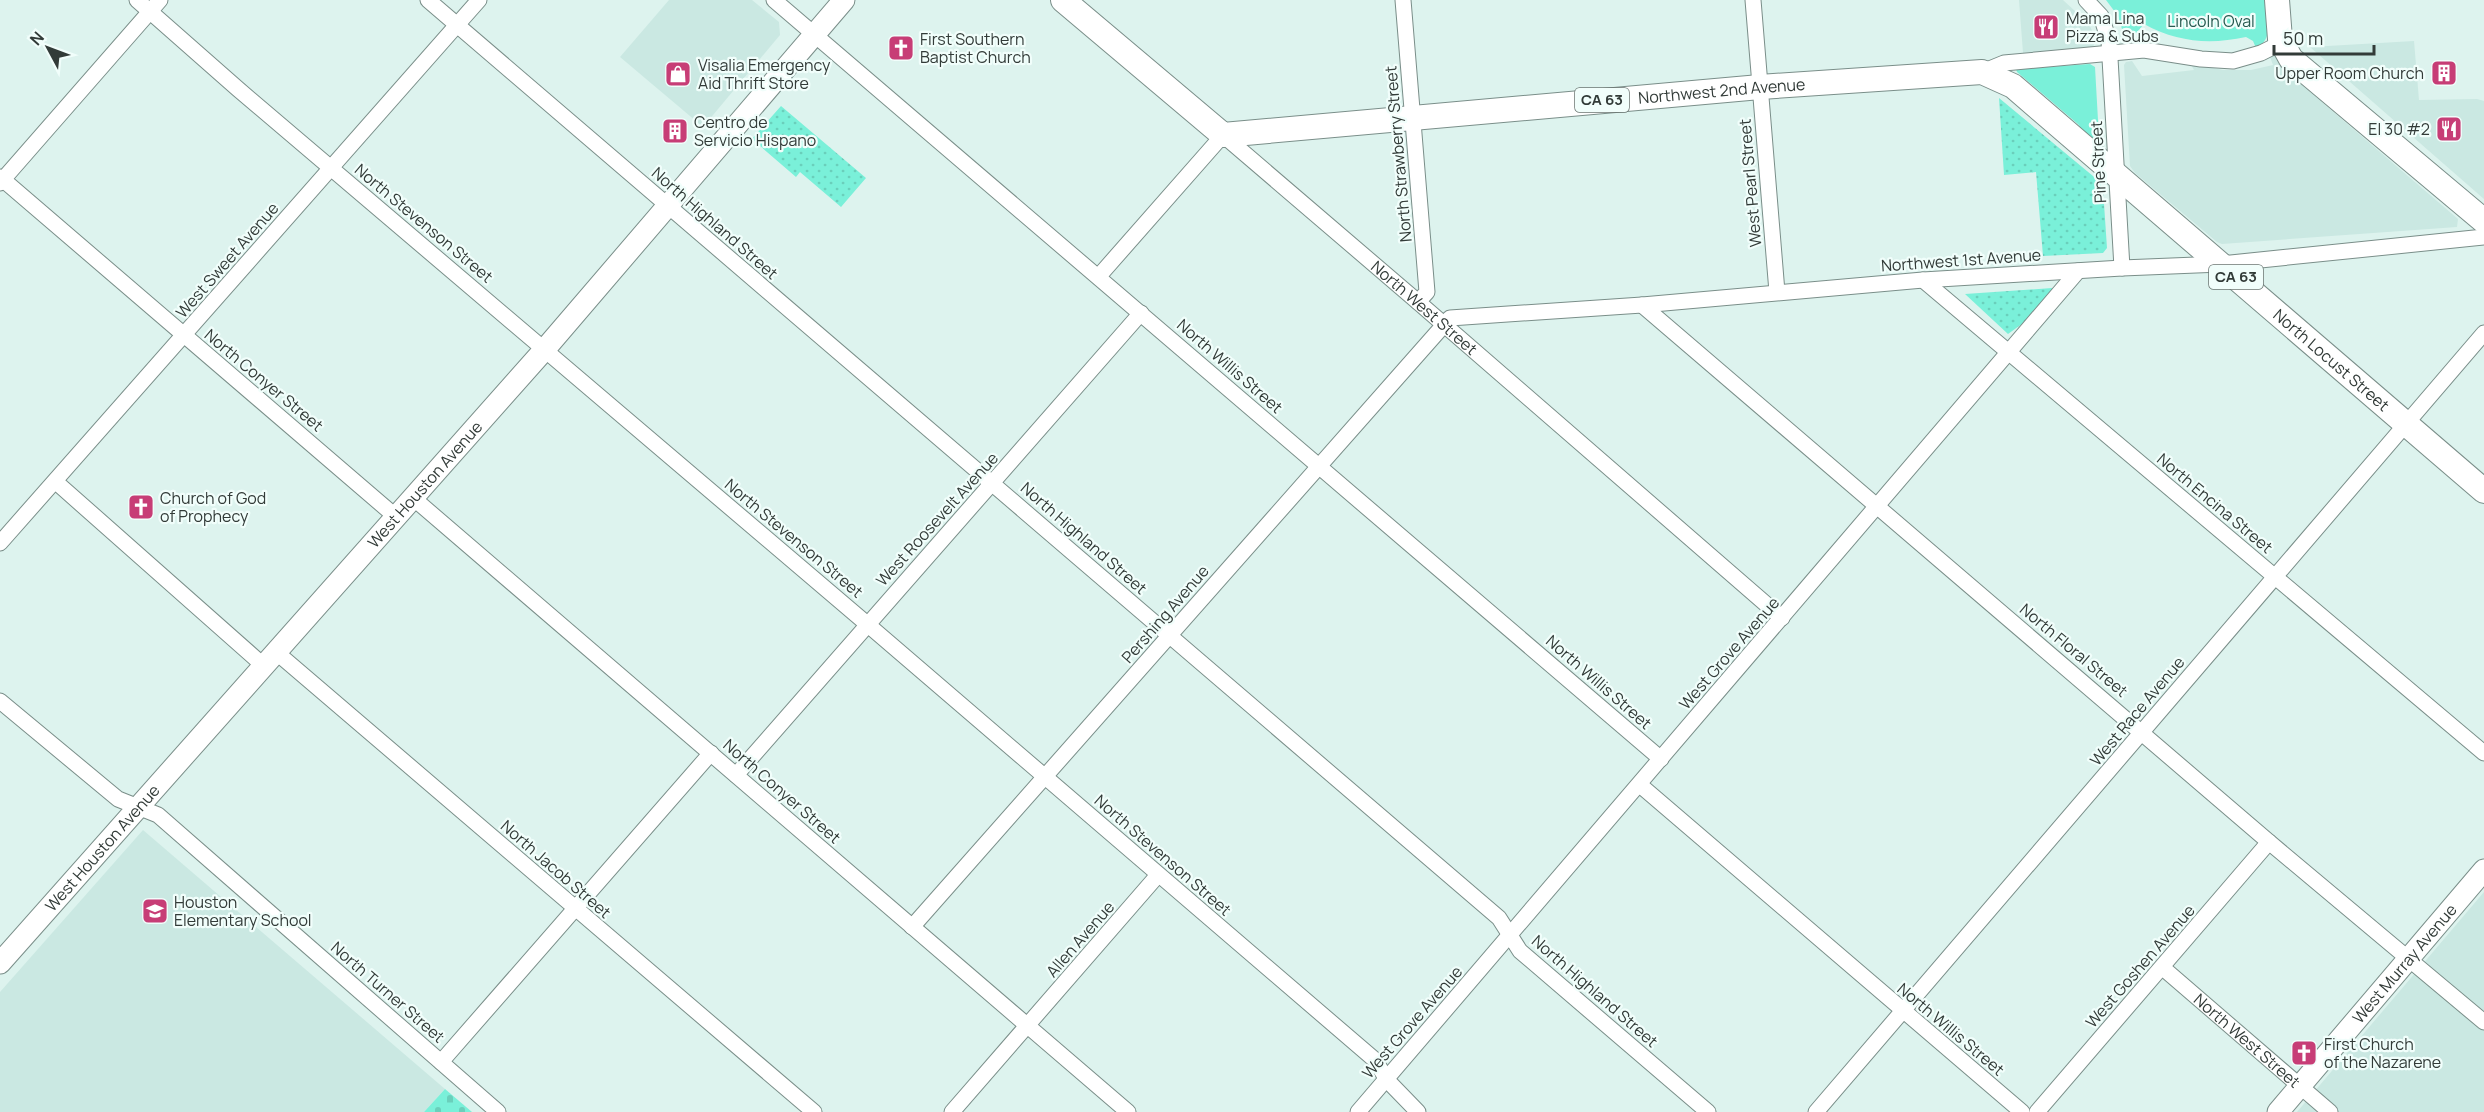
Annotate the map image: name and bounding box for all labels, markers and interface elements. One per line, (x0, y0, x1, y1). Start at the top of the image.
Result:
place label: Mama Lina Pizza & Subs (2066, 7, 2159, 47)
park label: Lincoln Oval (2167, 10, 2255, 32)
restaurant icon: Mama Lina Pizza & Subs (2031, 12, 2061, 42)
north arrow (18, 18, 78, 78)
scale bar (2274, 18, 2374, 56)
text: 50 m (2283, 26, 2323, 50)
text: N (25, 27, 49, 50)
place label: First Southern Baptist Church (920, 28, 1031, 68)
church icon: First Southern Baptist Church (886, 33, 916, 63)
place label: Visalia Emergency Aid Thrift Store (698, 54, 831, 94)
building icon: Upper Room Church (2429, 58, 2459, 88)
shop icon: Visalia Emergency Aid Thrift Store (663, 59, 693, 89)
place label: Upper Room Church (2275, 62, 2424, 84)
street label: North Strawberry Street (1379, 65, 1417, 243)
street label: Northwest 2nd Avenue (1637, 73, 1806, 109)
road number: CA 63 (1575, 88, 1629, 112)
place label: Centro de Servicio Hispano (694, 111, 816, 151)
restaurant icon: El 30 #2 (2434, 114, 2464, 144)
building icon: Centro de Servicio Hispano (660, 116, 690, 146)
street label: West Pearl Street (1733, 118, 1767, 248)
place label: El 30 #2 (2368, 118, 2430, 140)
street label: Pine Street (2085, 120, 2111, 204)
street label: North Stevenson Street (350, 159, 498, 287)
street label: North Highland Street (647, 162, 783, 284)
street label: West Sweet Avenue (171, 198, 283, 322)
street label: Northwest 1st Avenue (1880, 243, 2042, 277)
street label: North West Street (1366, 256, 1482, 360)
road number: CA 63 (2209, 265, 2263, 289)
street label: North Locust Street (2269, 304, 2394, 416)
street label: North Willis Street (1172, 314, 1288, 418)
street label: North Conyer Street (200, 324, 328, 436)
street label: West Houston Avenue (363, 416, 487, 553)
street label: West Roosevelt Avenue (871, 447, 1003, 591)
street label: North Encina Street (2152, 448, 2278, 558)
street label: North Stevenson Street (720, 474, 868, 602)
street label: North Highland Street (1016, 477, 1152, 599)
place label: Church of God of Prophecy (160, 487, 266, 527)
church icon: Church of God of Prophecy (126, 492, 156, 522)
street label: Pershing Avenue (1116, 560, 1214, 668)
street label: West Grove Avenue (1674, 592, 1784, 714)
street label: North Floral Street (2015, 598, 2133, 702)
street label: North Willis Street (1541, 630, 1657, 734)
street label: West Race Avenue (2085, 652, 2189, 770)
street label: North Conyer Street (719, 734, 845, 848)
street label: West Houston Avenue (40, 780, 165, 916)
street label: North Stevenson Street (1090, 790, 1236, 920)
street label: North Jacob Street (496, 815, 616, 923)
place label: Houston Elementary School (174, 891, 312, 931)
school or university icon: Houston Elementary School (140, 896, 170, 926)
street label: Allen Avenue (1041, 896, 1119, 982)
street label: West Murray Avenue (2347, 899, 2462, 1028)
street label: West Goshen Avenue (2080, 900, 2200, 1032)
street label: North Highland Street (1527, 930, 1663, 1052)
street label: North Turner Street (326, 936, 450, 1048)
street label: West Grove Avenue (1357, 961, 1467, 1083)
street label: North Willis Street (1893, 978, 2009, 1080)
street label: North West Street (2189, 988, 2305, 1093)
place label: First Church of the Nazarene (2324, 1033, 2441, 1073)
church icon: First Church of the Nazarene (2289, 1038, 2319, 1068)

